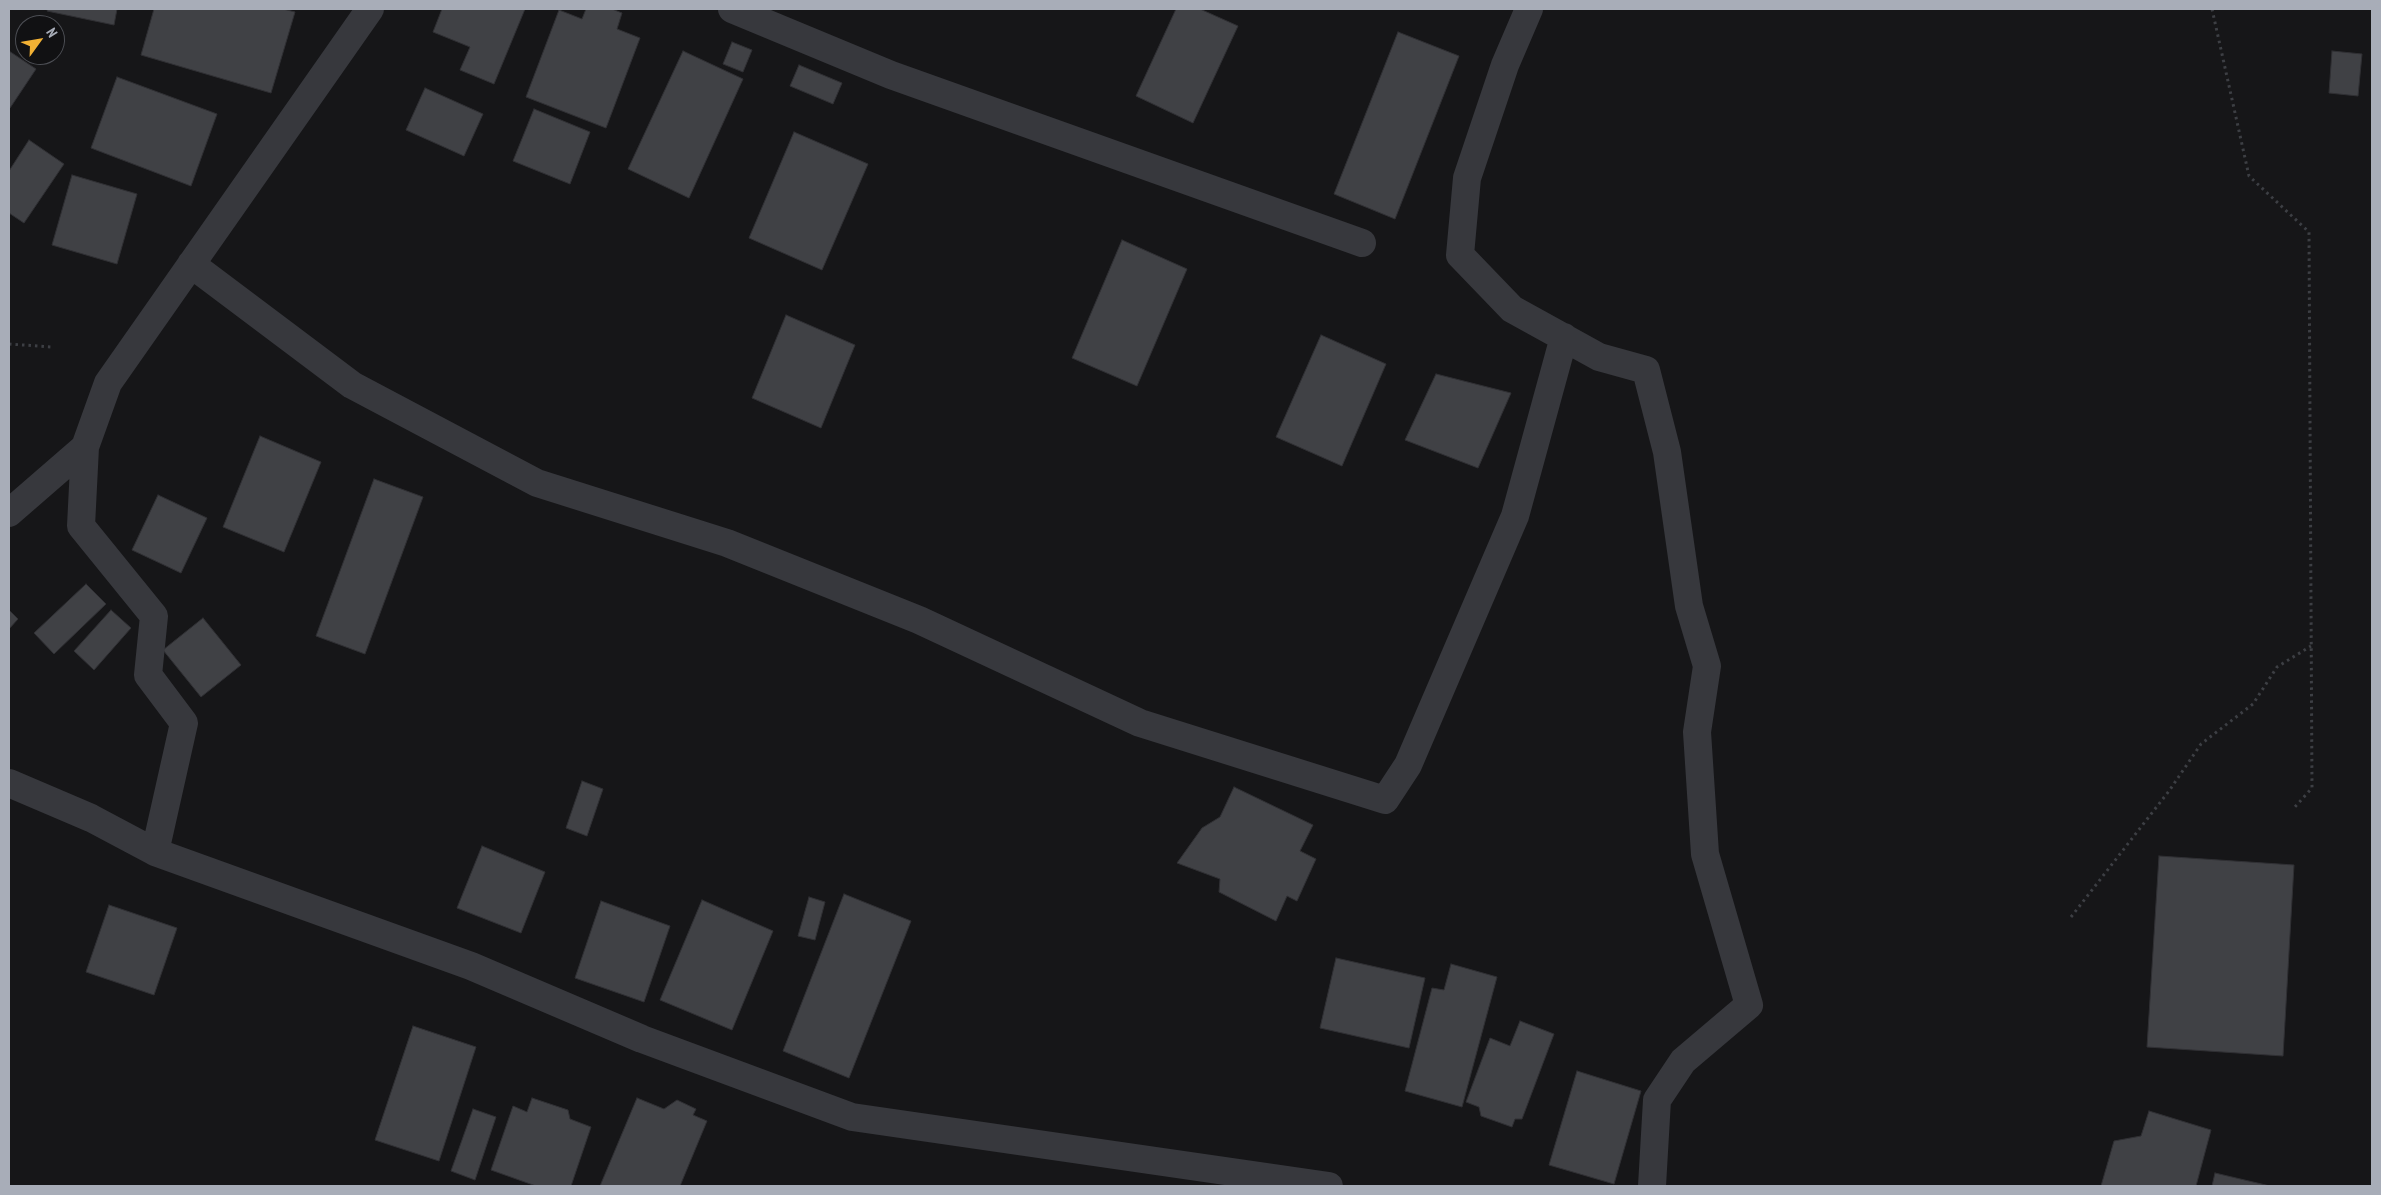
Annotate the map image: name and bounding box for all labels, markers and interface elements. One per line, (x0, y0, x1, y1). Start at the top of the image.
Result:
north arrow (15, 15, 65, 65)
text: N (42, 25, 62, 41)

